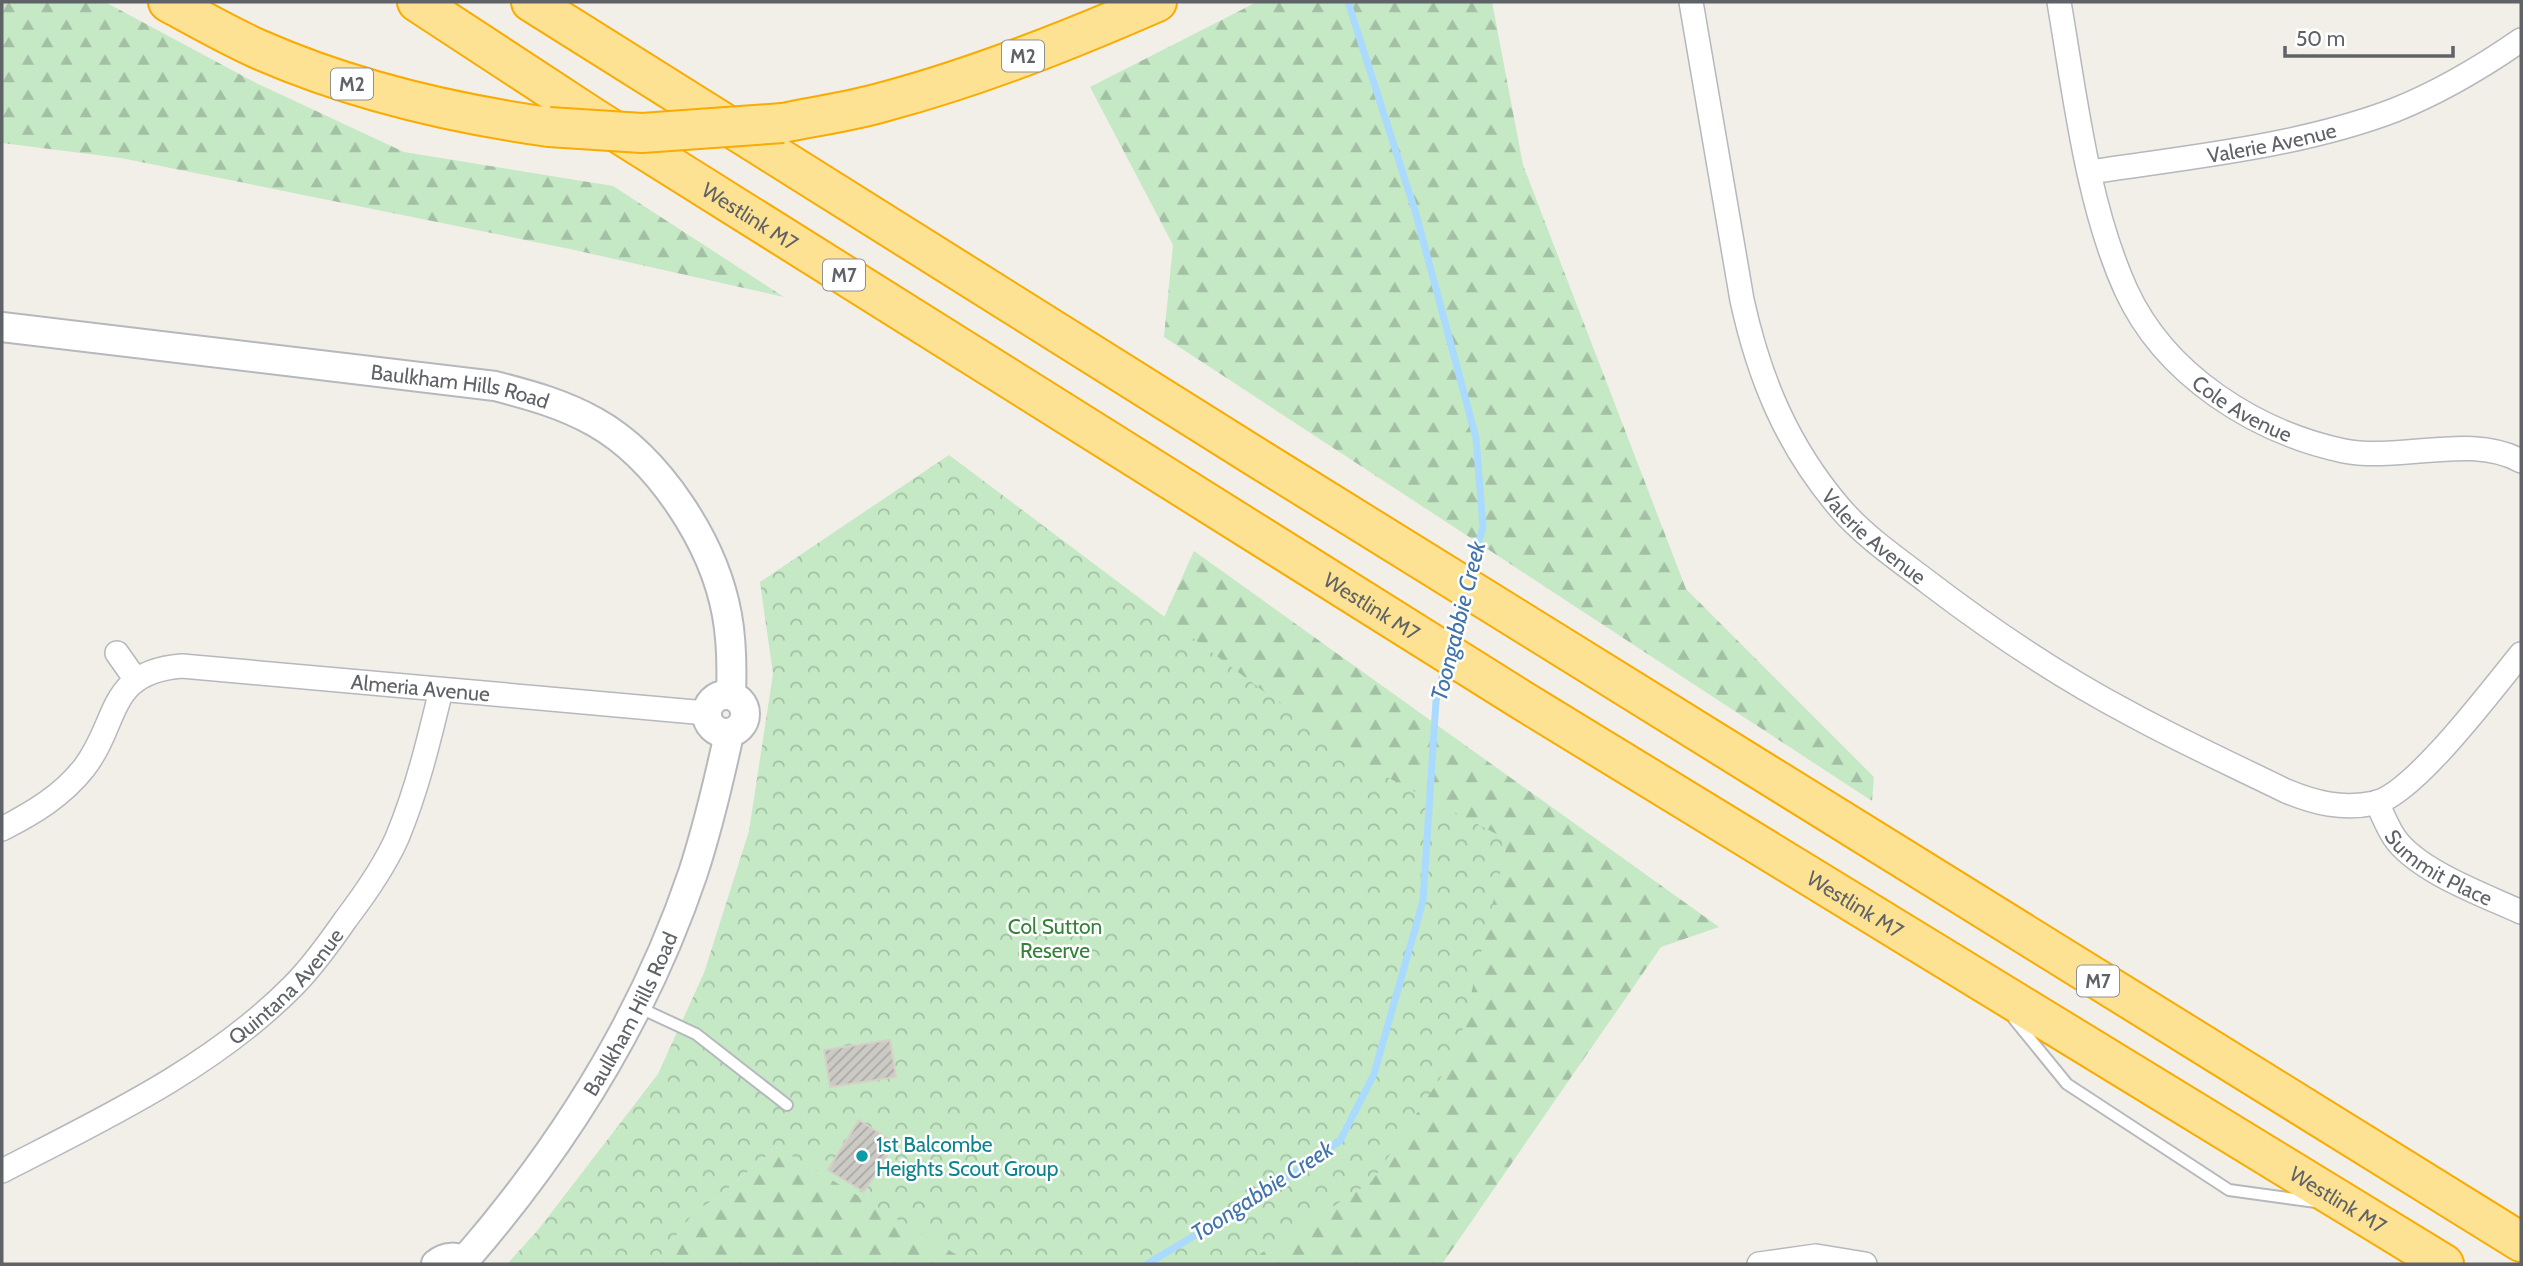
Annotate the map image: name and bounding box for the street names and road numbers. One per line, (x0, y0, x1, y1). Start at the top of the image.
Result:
road number: M2 (1002, 40, 1044, 72)
road number: M2 (331, 68, 373, 100)
street label: Valerie Avenue (2205, 117, 2339, 167)
street label: Westlink M7 (698, 177, 803, 256)
road number: M7 (823, 260, 865, 290)
street label: Baulkham Hills Road (370, 359, 553, 413)
street label: Cole Avenue (2187, 369, 2296, 447)
street label: Valerie Avenue (1817, 484, 1931, 589)
street label: Westlink M7 (1319, 567, 1425, 646)
street label: Almeria Avenue (350, 669, 491, 706)
street label: Summit Place (2380, 825, 2497, 911)
street label: Westlink M7 (1803, 865, 1909, 943)
street label: Quintana Avenue (223, 923, 348, 1050)
street label: Baulkham Hills Road (578, 928, 682, 1100)
road number: M7 (2077, 965, 2119, 996)
street label: Westlink M7 (2285, 1160, 2392, 1239)

